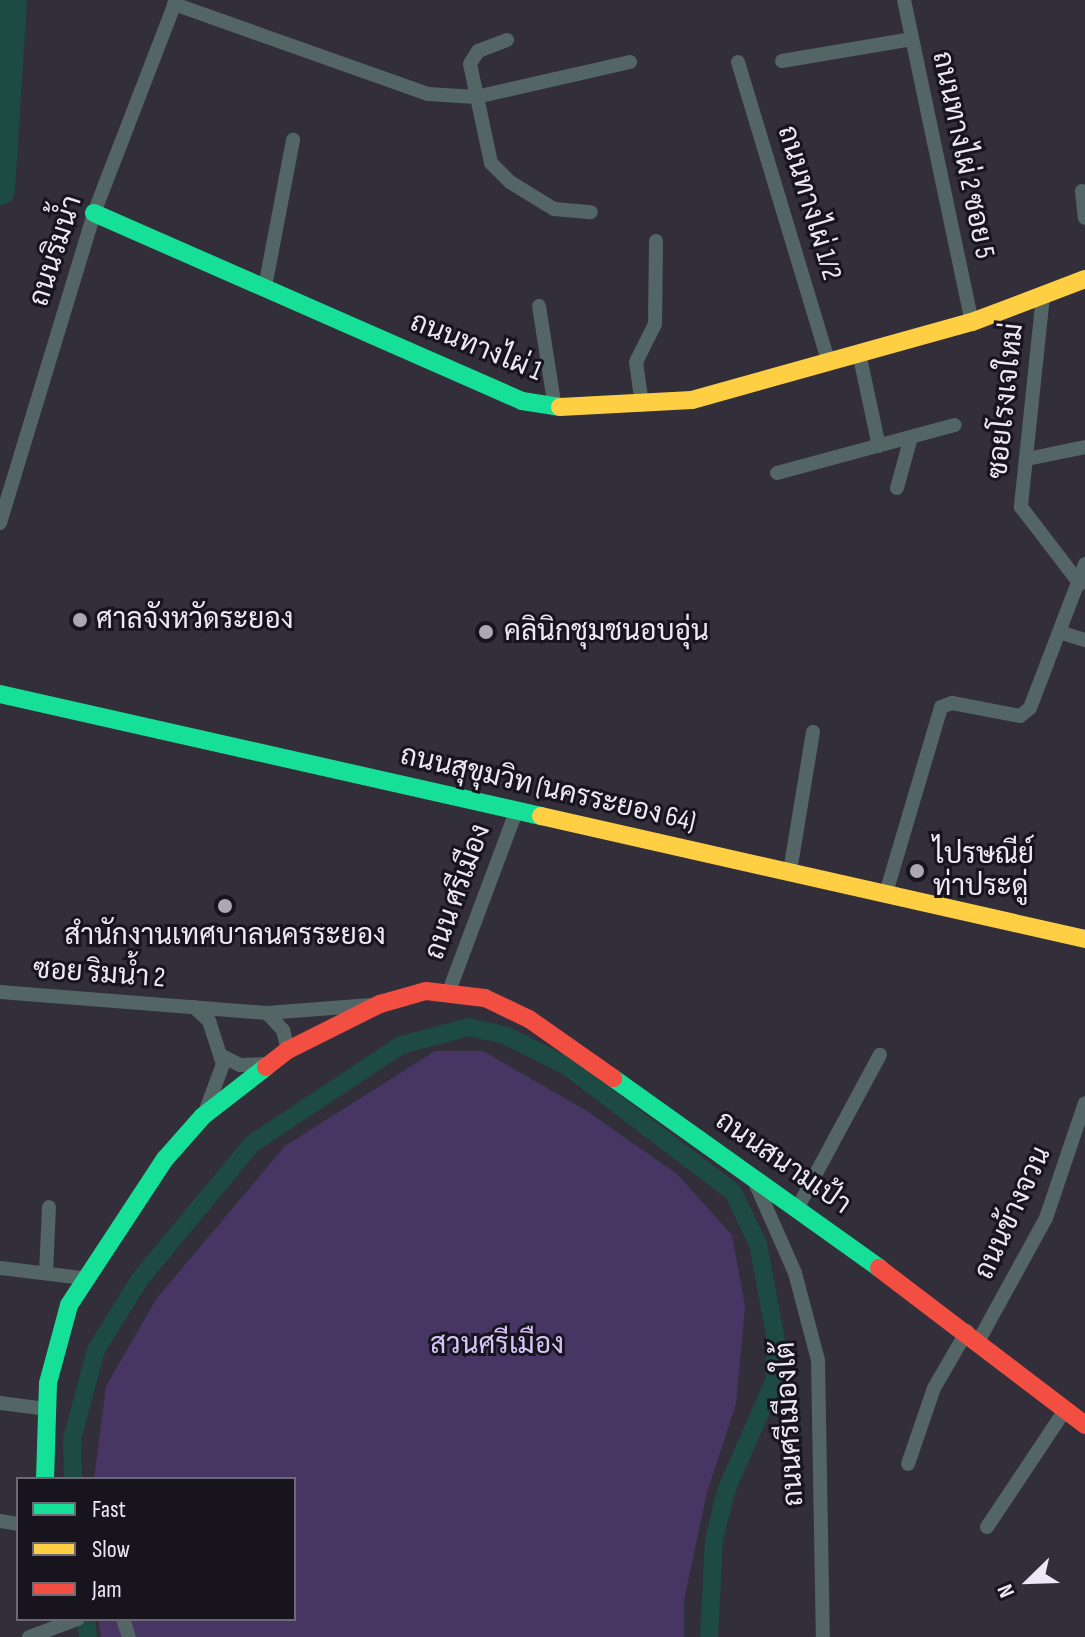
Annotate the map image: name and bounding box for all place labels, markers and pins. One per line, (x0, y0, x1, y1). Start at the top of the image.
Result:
place label: ศาลจังหวัดระยอง (96, 603, 293, 637)
marker: ศาลจังหวัดระยอง (71, 611, 89, 629)
place label: คลินิกชุมชนอบอุ่น (504, 615, 709, 649)
marker: คลินิกชุมชนอบอุ่น (475, 621, 497, 643)
place label: ไปรษณีย์ ท่าประดู่ (933, 838, 1034, 904)
marker: ไปรษณีย์ ท่าประดู่ (908, 862, 926, 880)
marker: สำนักงานเทศบาลนครระยอง (216, 897, 234, 915)
place label: สำนักงานเทศบาลนครระยอง (64, 919, 386, 953)

